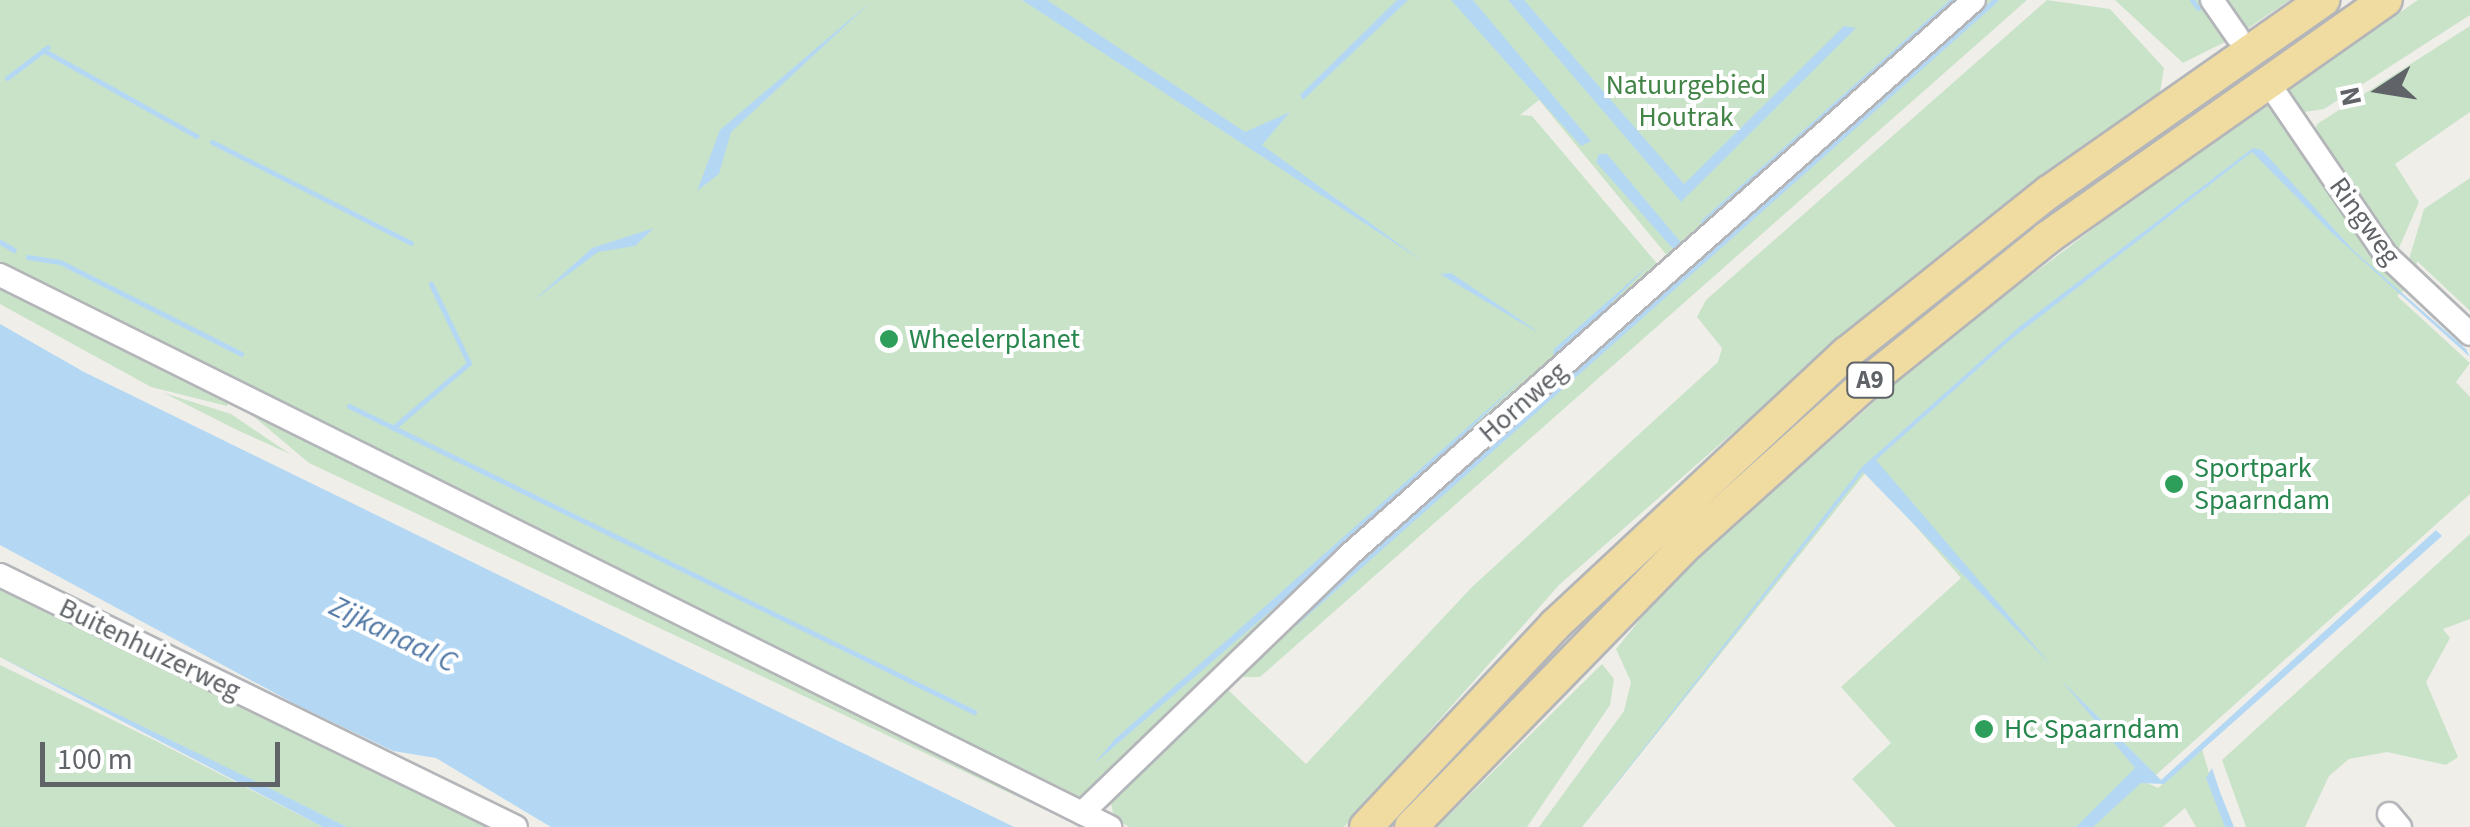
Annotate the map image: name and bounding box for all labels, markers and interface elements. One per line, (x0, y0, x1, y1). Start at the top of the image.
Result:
north arrow (2330, 40, 2430, 140)
park label: Natuurgebied Houtrak (1606, 68, 1766, 134)
text: N (2329, 83, 2372, 110)
street label: Ringweg (2322, 171, 2408, 271)
place label: Wheelerplanet (909, 322, 1080, 356)
marker: Wheelerplanet (878, 328, 900, 350)
street label: Hornweg (1472, 354, 1574, 450)
road number: A9 (1845, 360, 1895, 400)
place label: Sportpark Spaarndam (2194, 451, 2330, 517)
marker: Sportpark Spaarndam (2163, 473, 2185, 495)
water label: Zijkanaal C (323, 589, 463, 681)
street label: Buitenhuizerweg (54, 591, 246, 707)
place label: HC Spaarndam (2004, 712, 2180, 746)
marker: HC Spaarndam (1973, 718, 1995, 740)
scale bar (45, 722, 285, 784)
text: 100 m (57, 738, 133, 781)

